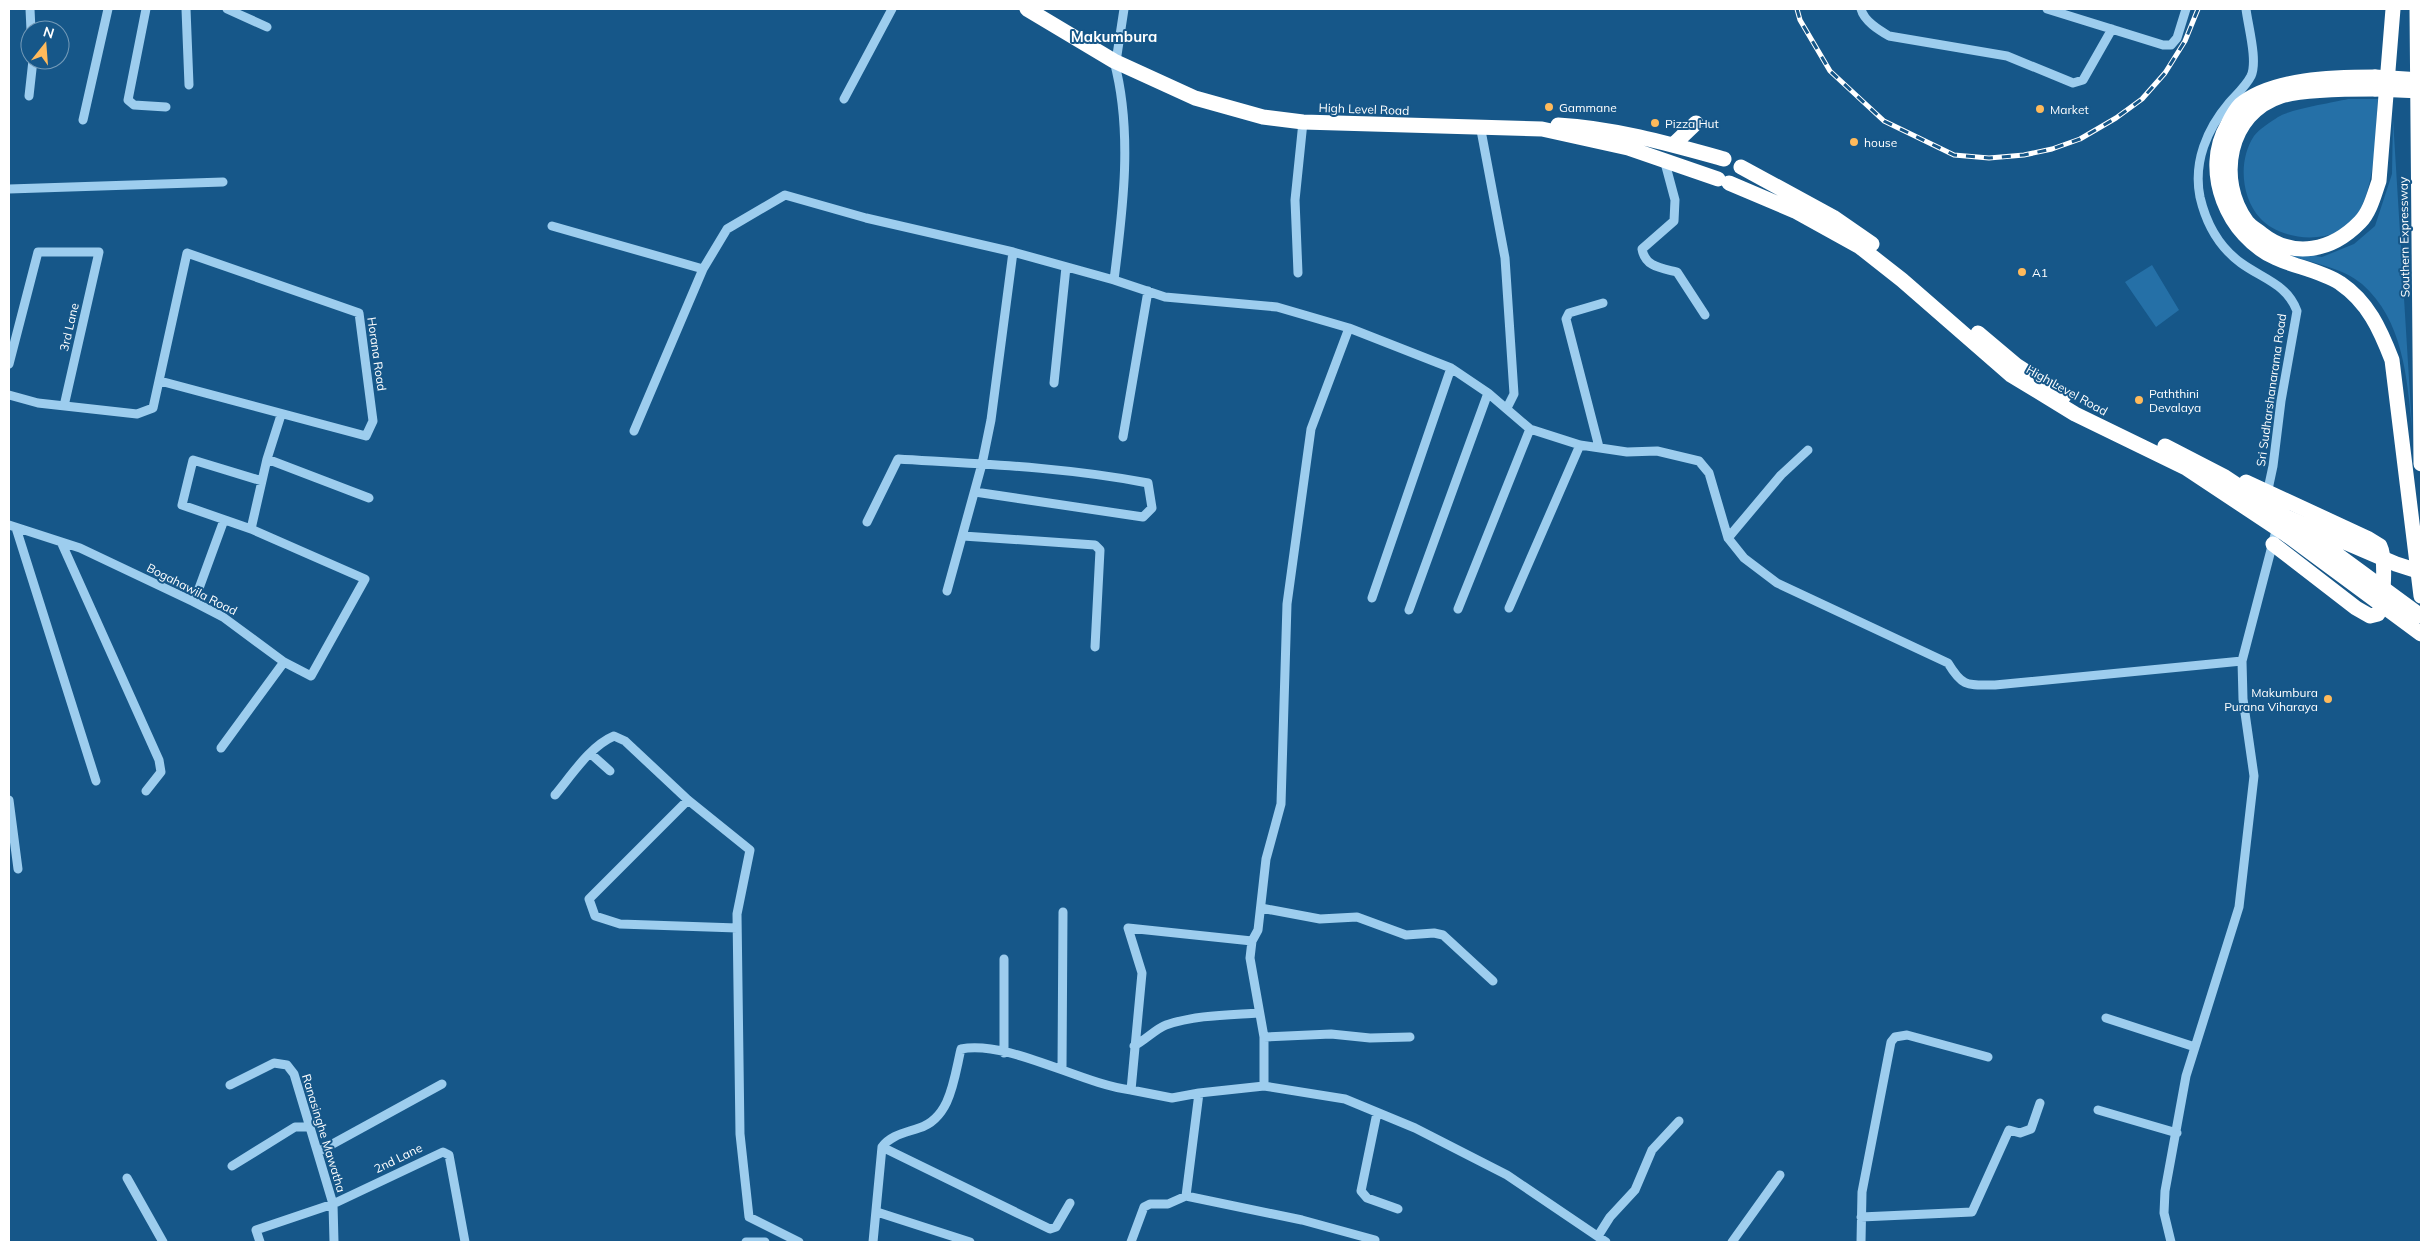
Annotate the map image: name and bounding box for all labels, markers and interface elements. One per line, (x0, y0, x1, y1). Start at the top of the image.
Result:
north arrow (20, 20, 70, 70)
text: N (41, 22, 56, 43)
district label: Makumbura (1071, 27, 1157, 46)
street label: High Level Road (1318, 100, 1410, 118)
place label: Gammane (1559, 100, 1617, 115)
marker: Gammane (1543, 101, 1555, 113)
place label: Market (2050, 102, 2089, 117)
marker: Market (2034, 103, 2046, 115)
place label: Pizza Hut (1665, 116, 1719, 131)
marker: Pizza Hut (1649, 117, 1661, 129)
place label: house (1864, 135, 1897, 150)
marker: house (1848, 136, 1860, 148)
street label: Southern Expressway (2395, 176, 2413, 297)
place label: A1 (2032, 265, 2048, 280)
marker: A1 (2016, 266, 2028, 278)
street label: 3rd Lane (56, 301, 82, 353)
street label: Sri Sudharshanarama Road (2253, 313, 2289, 467)
street label: Horana Road (364, 316, 390, 392)
street label: High Level Road (2024, 361, 2110, 419)
place label: Paththini Devalaya (2149, 386, 2201, 415)
marker: Paththini Devalaya (2133, 394, 2145, 406)
street label: Bogahawila Road (144, 560, 240, 618)
place label: Makumbura Purana Viharaya (2224, 685, 2318, 714)
marker: Makumbura Purana Viharaya (2322, 693, 2334, 705)
street label: Ranasinghe Mawatha (299, 1072, 349, 1194)
street label: 2nd Lane (371, 1140, 425, 1176)

